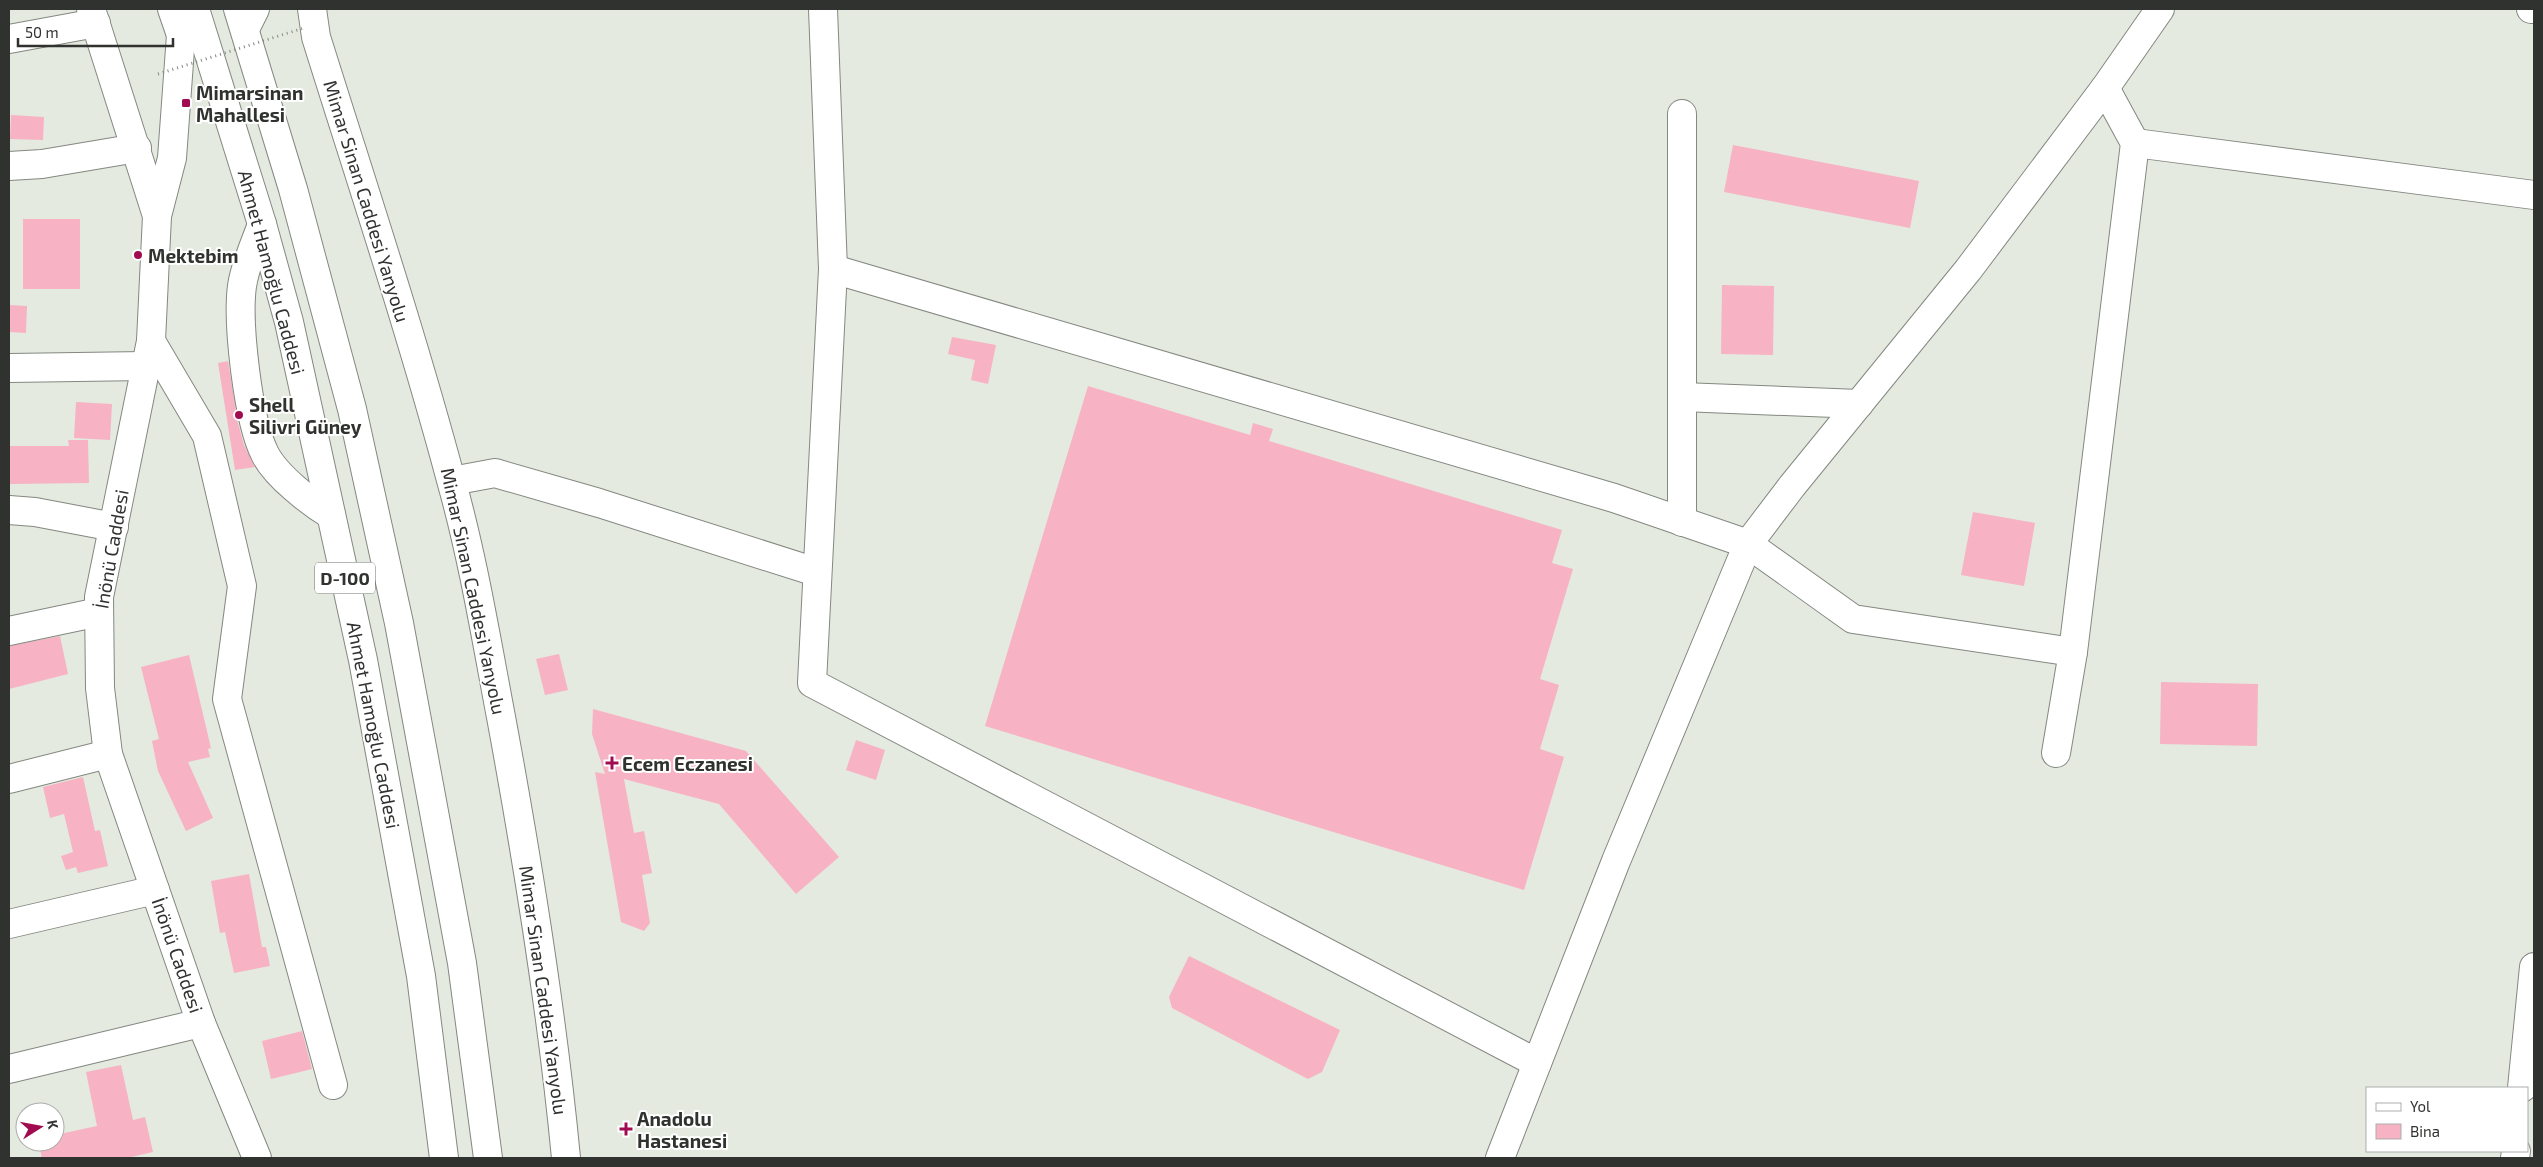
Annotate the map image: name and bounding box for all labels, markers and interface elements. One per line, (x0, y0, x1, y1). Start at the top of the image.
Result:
scale bar (18, 15, 172, 47)
text: 50 m (25, 23, 59, 41)
street label: Mimar Sinan Caddesi Yanyolu (319, 77, 415, 325)
place label: Mimarsinan Mahallesi (196, 81, 303, 126)
marker: Mimarsinan Mahallesi (180, 97, 192, 109)
street label: Ahmet Hamoğlu Caddesi (234, 167, 310, 377)
place label: Mektebim (148, 244, 239, 267)
marker: Mektebim (132, 249, 144, 261)
place label: Shell Silivri Güney (249, 393, 362, 439)
marker: Shell Silivri Güney (233, 409, 245, 421)
street label: Mimar Sinan Caddesi Yanyolu (437, 465, 511, 717)
street label: İnönü Caddesi (89, 488, 133, 610)
road number: D-100 (315, 562, 375, 594)
street label: Ahmet Hamoğlu Caddesi (343, 619, 405, 831)
place label: Ecem Eczanesi (622, 752, 753, 775)
marker: Ecem Eczanesi (606, 757, 618, 769)
street label: Mimar Sinan Caddesi Yanyolu (515, 864, 573, 1116)
street label: İnönü Caddesi (148, 894, 208, 1016)
legend (2366, 1087, 2528, 1152)
text: Yol (2410, 1097, 2431, 1115)
north arrow (15, 1102, 65, 1152)
place label: Anadolu Hastanesi (637, 1107, 727, 1152)
text: K (44, 1118, 62, 1131)
marker: Anadolu Hastanesi (619, 1122, 633, 1136)
text: Bina (2410, 1122, 2440, 1140)

